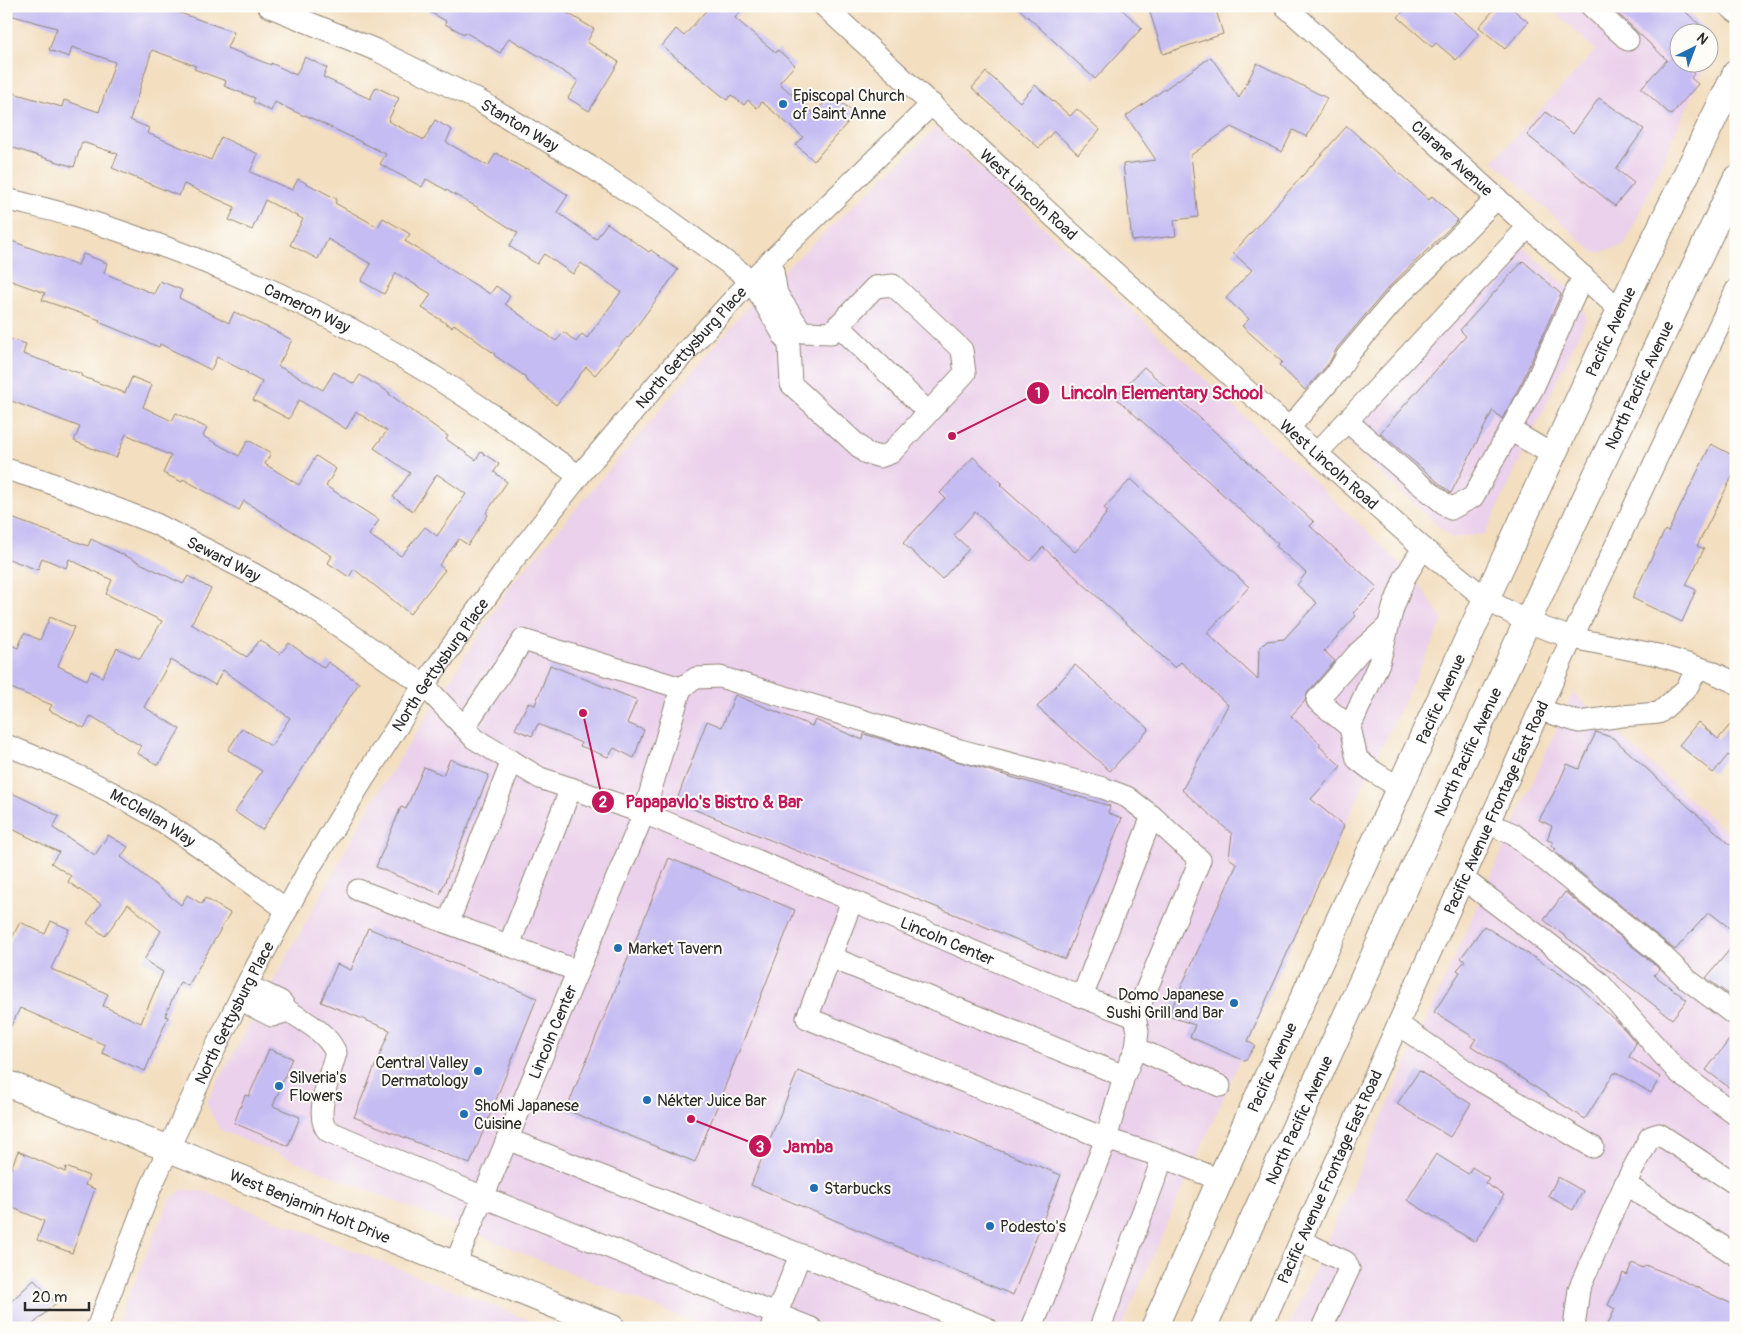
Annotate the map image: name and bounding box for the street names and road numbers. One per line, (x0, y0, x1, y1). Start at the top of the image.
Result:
street label: Stanton Way (477, 95, 562, 157)
street label: Clarane Avenue (1407, 116, 1497, 201)
street label: West Lincoln Road (975, 145, 1081, 245)
street label: Cameron Way (261, 279, 354, 338)
street label: North Gettysburg Place (631, 282, 751, 413)
street label: Pacific Avenue (1582, 284, 1641, 380)
street label: North Pacific Avenue (1601, 318, 1679, 453)
street label: West Lincoln Road (1275, 416, 1382, 514)
street label: Seward Way (183, 532, 264, 587)
street label: North Gettysburg Place (388, 595, 493, 735)
street label: Pacific Avenue (1412, 651, 1470, 748)
street label: North Pacific Avenue (1430, 685, 1507, 820)
street label: Pacific Avenue Frontage East Road (1440, 698, 1553, 918)
street label: McClellan Way (106, 784, 199, 852)
street label: Lincoln Center (897, 913, 997, 970)
street label: North Gettysburg Place (191, 938, 279, 1088)
street label: Lincoln Center (525, 982, 582, 1082)
street label: Pacific Avenue (1243, 1019, 1302, 1116)
street label: North Pacific Avenue (1261, 1053, 1338, 1188)
street label: Pacific Avenue Frontage East Road (1273, 1067, 1387, 1287)
street label: West Benjamin Holt Drive (226, 1165, 393, 1248)

